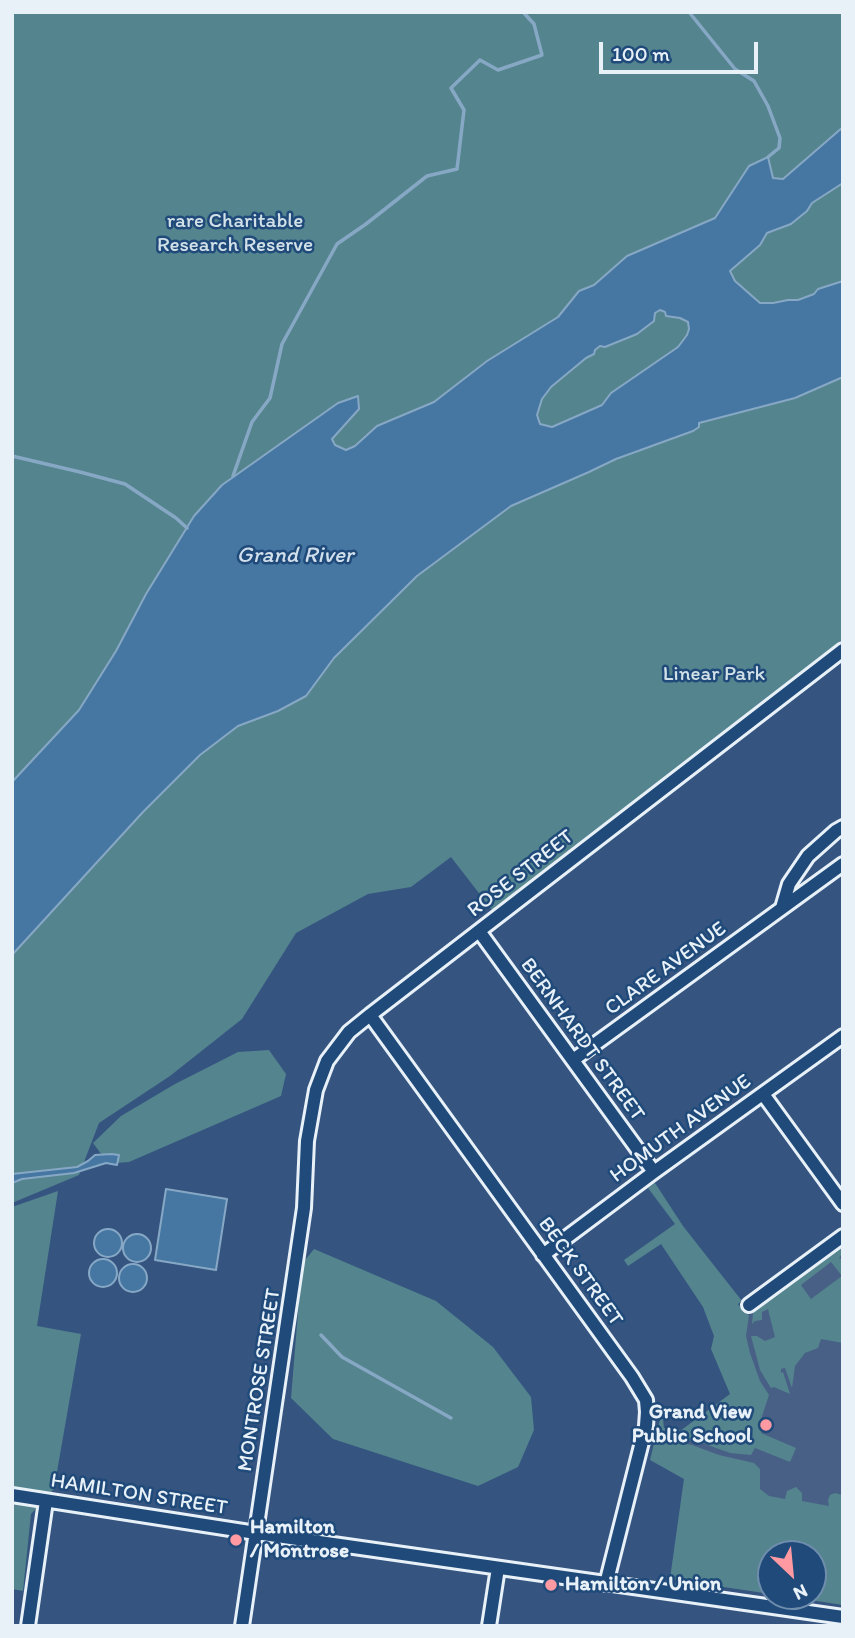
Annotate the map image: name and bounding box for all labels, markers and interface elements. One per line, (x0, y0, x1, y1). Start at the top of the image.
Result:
scale bar (603, 28, 762, 72)
text: 100 m (612, 41, 670, 66)
park label: rare Charitable Research Reserve (157, 209, 313, 259)
water label: Grand River (237, 542, 353, 570)
park label: Linear Park (663, 662, 765, 688)
street label: ROSE STREET (463, 825, 579, 923)
street label: CLARE AVENUE (601, 917, 731, 1021)
street label: BERNHARDT STREET (514, 954, 650, 1126)
street label: HOMUTH AVENUE (606, 1069, 756, 1189)
street label: BECK STREET (532, 1213, 628, 1331)
street label: MONTROSE STREET (233, 1286, 287, 1474)
place label: Grand View Public School (632, 1400, 752, 1450)
marker: Grand View Public School (758, 1417, 774, 1433)
street label: HAMILTON STREET (49, 1469, 229, 1521)
place label: Hamilton / Montrose (250, 1515, 349, 1565)
marker: Hamilton / Montrose (228, 1532, 244, 1548)
north arrow (757, 1540, 827, 1610)
place label: Hamilton / Union (565, 1572, 721, 1598)
marker: Hamilton / Union (543, 1577, 559, 1593)
text: N (790, 1579, 811, 1606)

